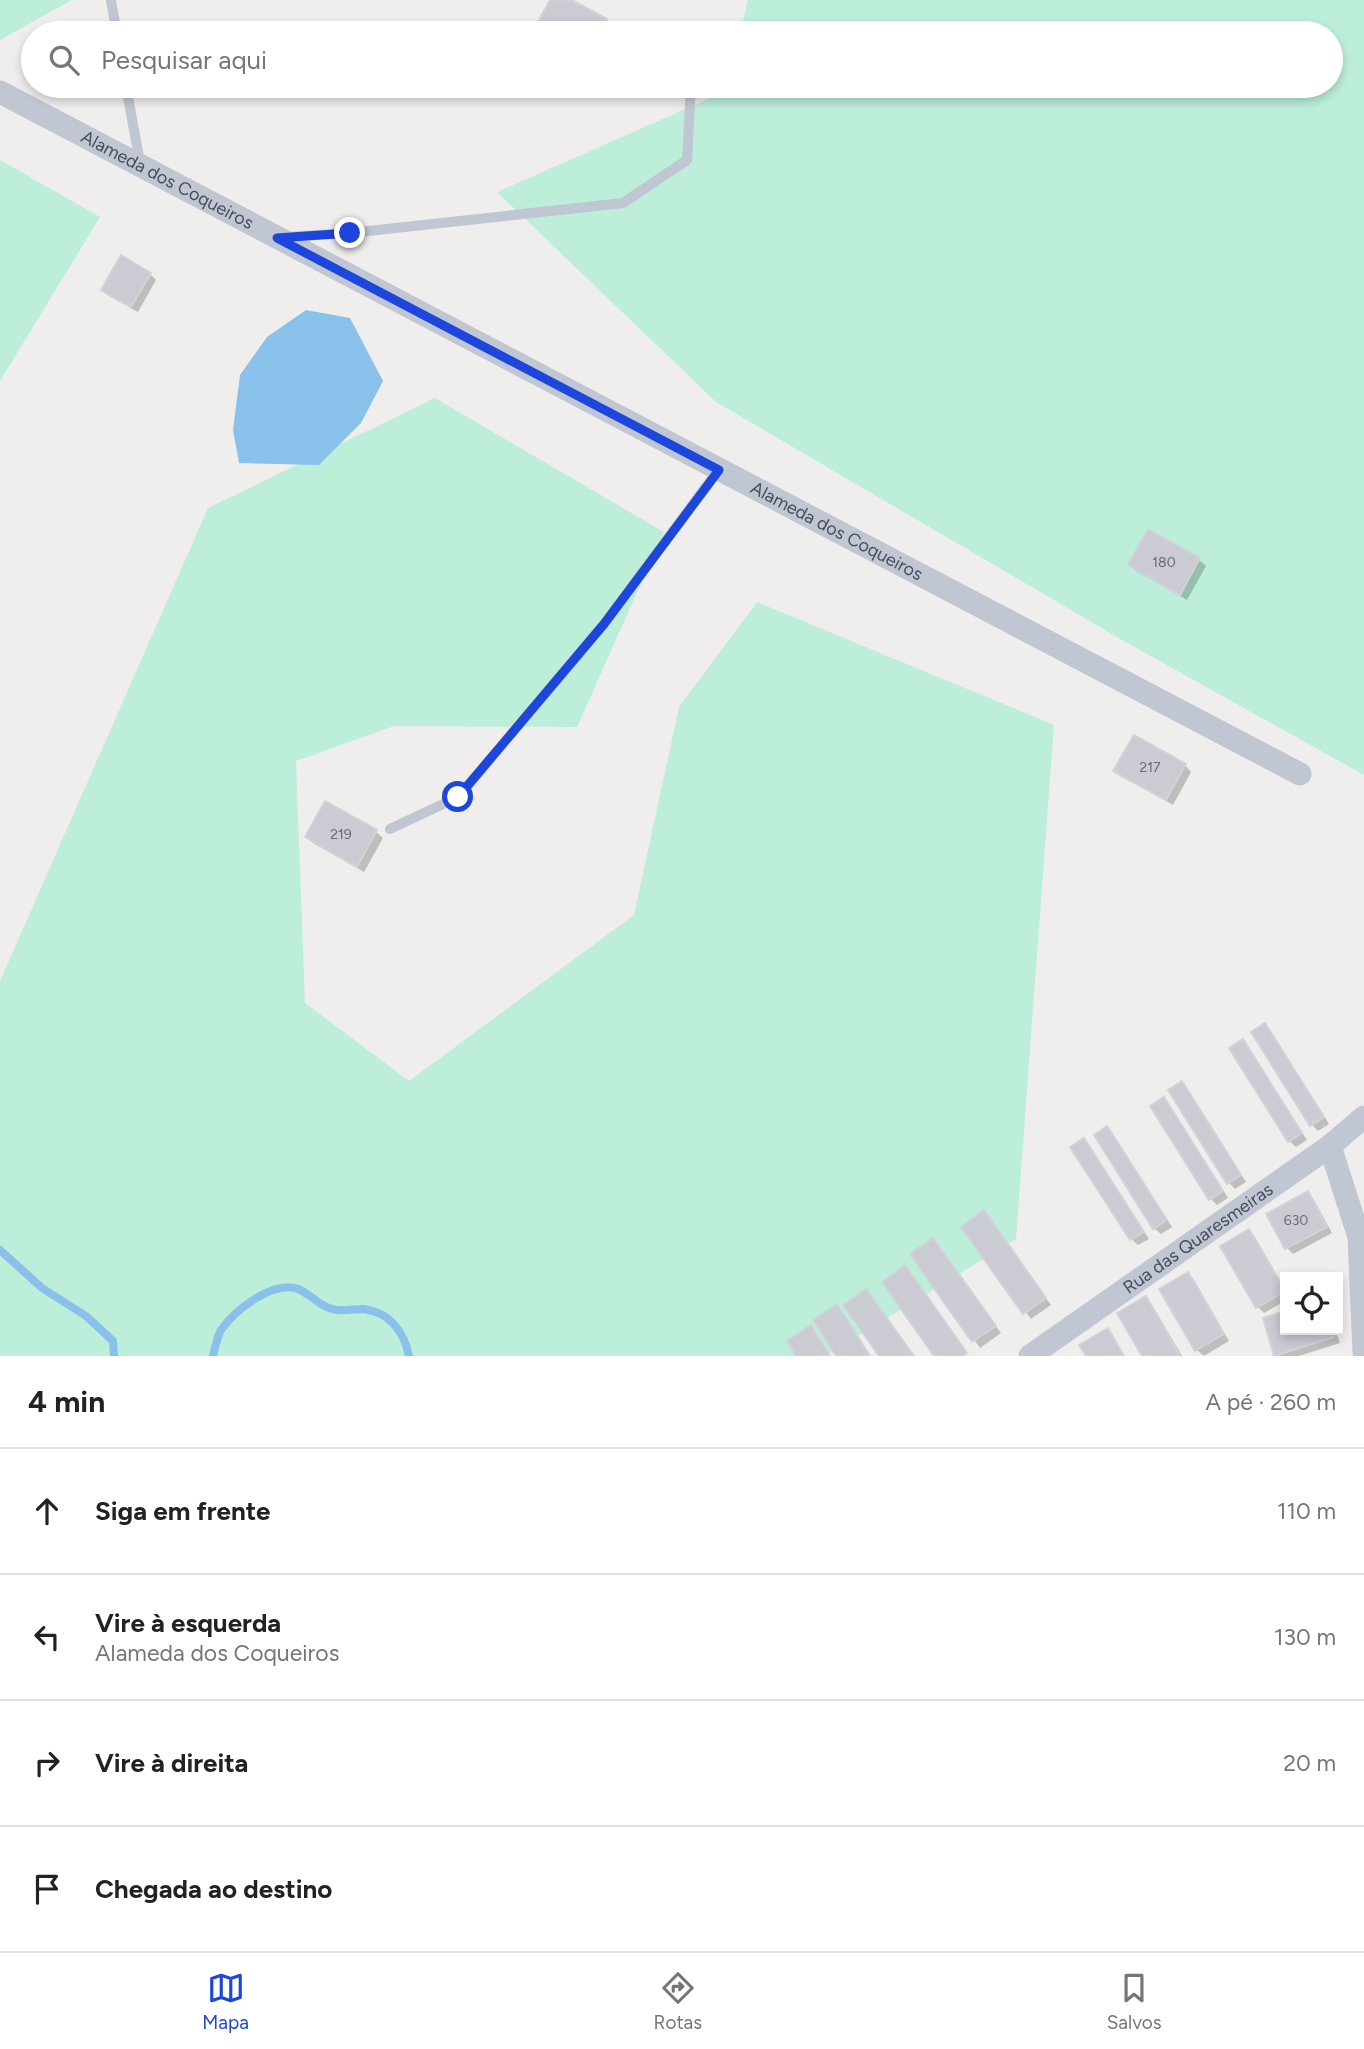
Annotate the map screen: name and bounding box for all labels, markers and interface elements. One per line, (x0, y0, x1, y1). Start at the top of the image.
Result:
search box (21, 21, 1343, 98)
icon: search (45, 41, 83, 79)
text: Pesquisar aqui (101, 44, 267, 76)
street label: Alameda dos Coqueiros (78, 126, 257, 234)
route end (334, 217, 365, 248)
street label: Alameda dos Coqueiros (747, 477, 927, 585)
house number: 180 (1152, 554, 1176, 571)
house number: 217 (1139, 759, 1161, 776)
route start (442, 781, 473, 812)
house number: 219 (330, 826, 352, 843)
street label: Rua das Quaresmeiras (1119, 1178, 1277, 1299)
house number: 630 (1284, 1212, 1308, 1229)
map controls (1280, 1272, 1343, 1335)
button: locate (1280, 1272, 1343, 1335)
text: 4 min (28, 1383, 105, 1420)
text: A pé · 260 m (1205, 1388, 1336, 1416)
icon: ahead (28, 1492, 66, 1530)
text: Siga em frente (95, 1495, 270, 1527)
text: 110 m (1277, 1497, 1336, 1525)
text: Vire à esquerda (95, 1607, 281, 1639)
icon: left (28, 1618, 66, 1656)
text: 130 m (1274, 1623, 1336, 1651)
text: Alameda dos Coqueiros (95, 1639, 339, 1667)
icon: right (28, 1744, 66, 1782)
text: Vire à direita (95, 1747, 248, 1779)
text: 20 m (1283, 1749, 1336, 1777)
icon: arrive (28, 1870, 66, 1908)
text: Chegada ao destino (95, 1873, 332, 1905)
tab: Mapa (202, 1969, 249, 2034)
tab: Rotas (654, 1969, 702, 2034)
tab: Salvos (1107, 1969, 1162, 2034)

